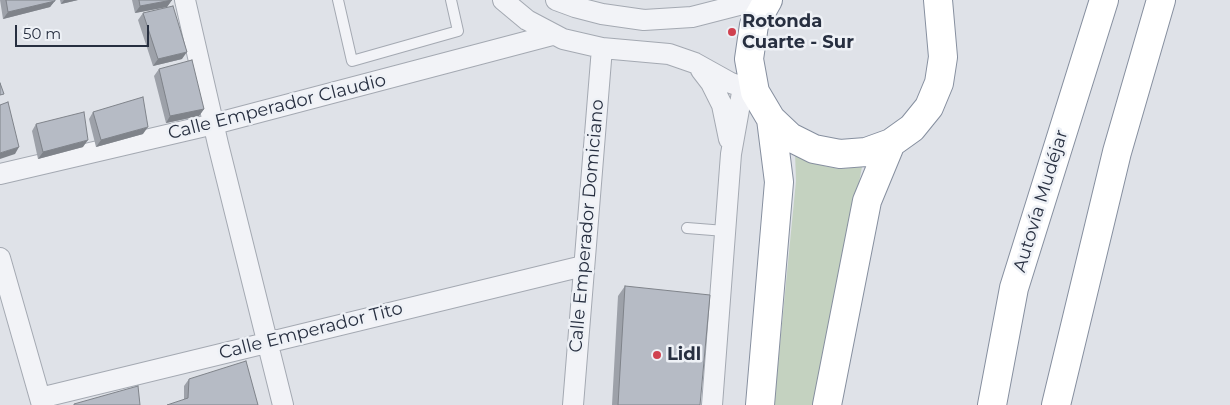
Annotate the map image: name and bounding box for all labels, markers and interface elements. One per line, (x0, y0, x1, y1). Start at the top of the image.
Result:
place label: Rotonda Cuarte - Sur (742, 11, 854, 54)
scale bar (18, 15, 151, 47)
text: 50 m (23, 24, 61, 43)
marker: Rotonda Cuarte - Sur (726, 26, 738, 38)
street label: Calle Emperador Claudio (166, 69, 388, 145)
street label: Calle Emperador Domiciano (565, 98, 609, 354)
street label: Autovía Mudéjar (1009, 127, 1073, 275)
street label: Calle Emperador Tito (217, 298, 405, 364)
place label: Lidl (667, 344, 701, 366)
marker: Lidl (651, 349, 663, 361)

